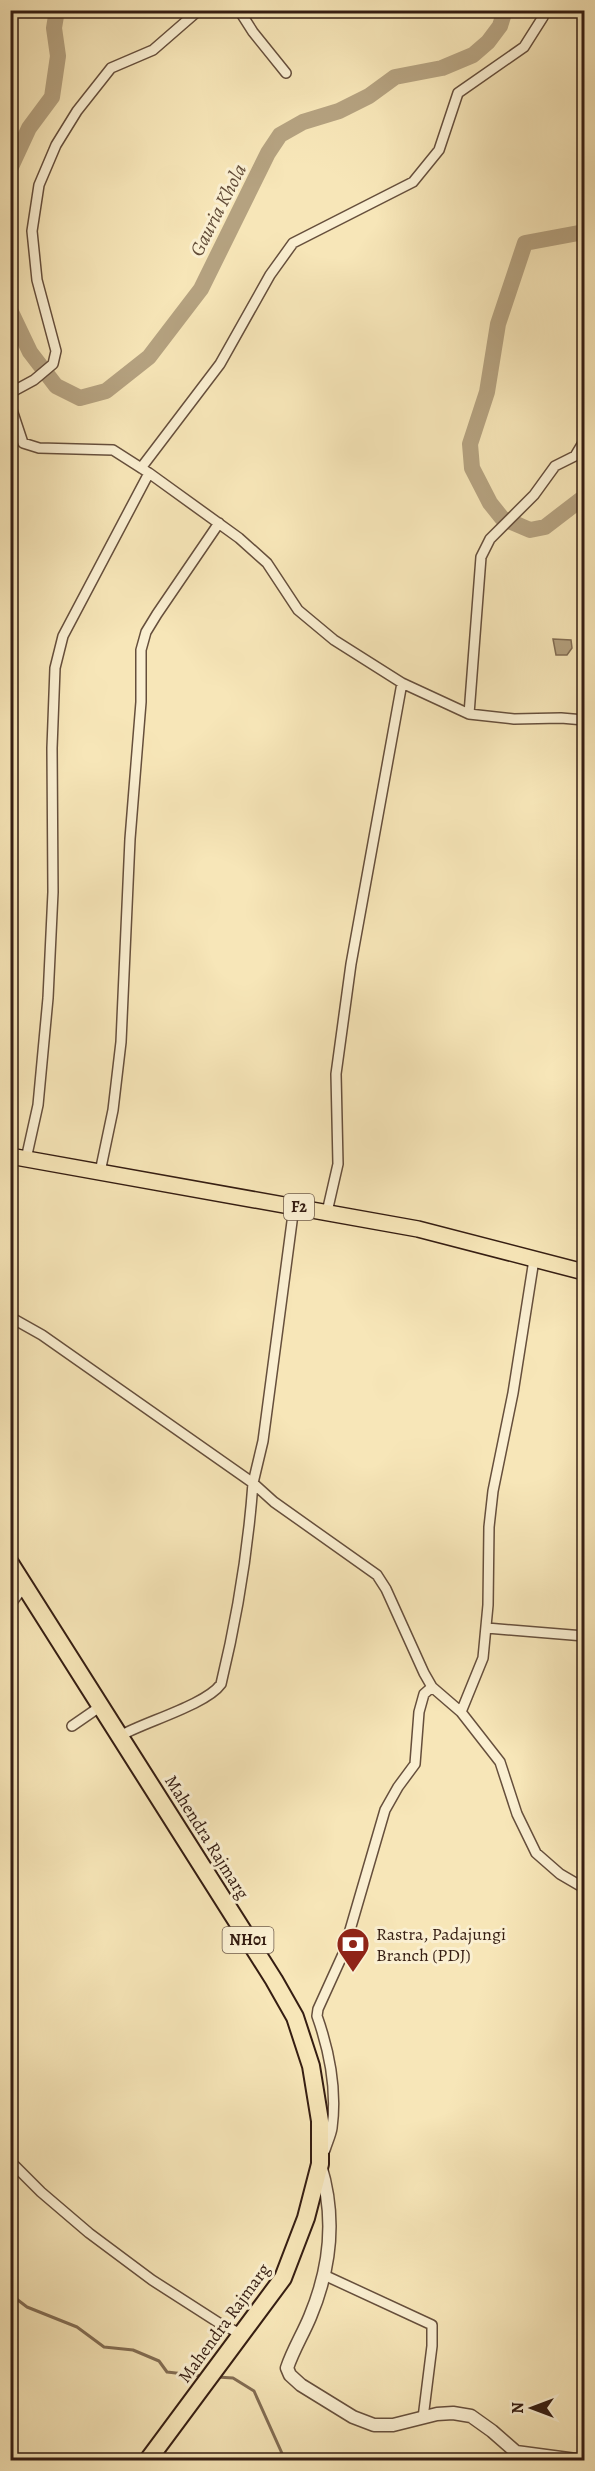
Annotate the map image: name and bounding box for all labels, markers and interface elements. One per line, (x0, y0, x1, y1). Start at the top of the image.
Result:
water label: Gauria Khola (183, 159, 253, 261)
road number: F2 (284, 1194, 314, 1220)
street label: Mahendra Rajmarg (159, 1770, 255, 1904)
place label: Rastra, Padajungi Branch (PDJ) (376, 1922, 506, 1967)
bank icon: Rastra, Padajungi Branch (PDJ) (335, 1926, 371, 1973)
road number: NH01 (222, 1927, 274, 1953)
street label: Mahendra Rajmarg (173, 2258, 275, 2388)
north arrow (502, 2378, 562, 2438)
text: N (507, 2402, 529, 2414)

